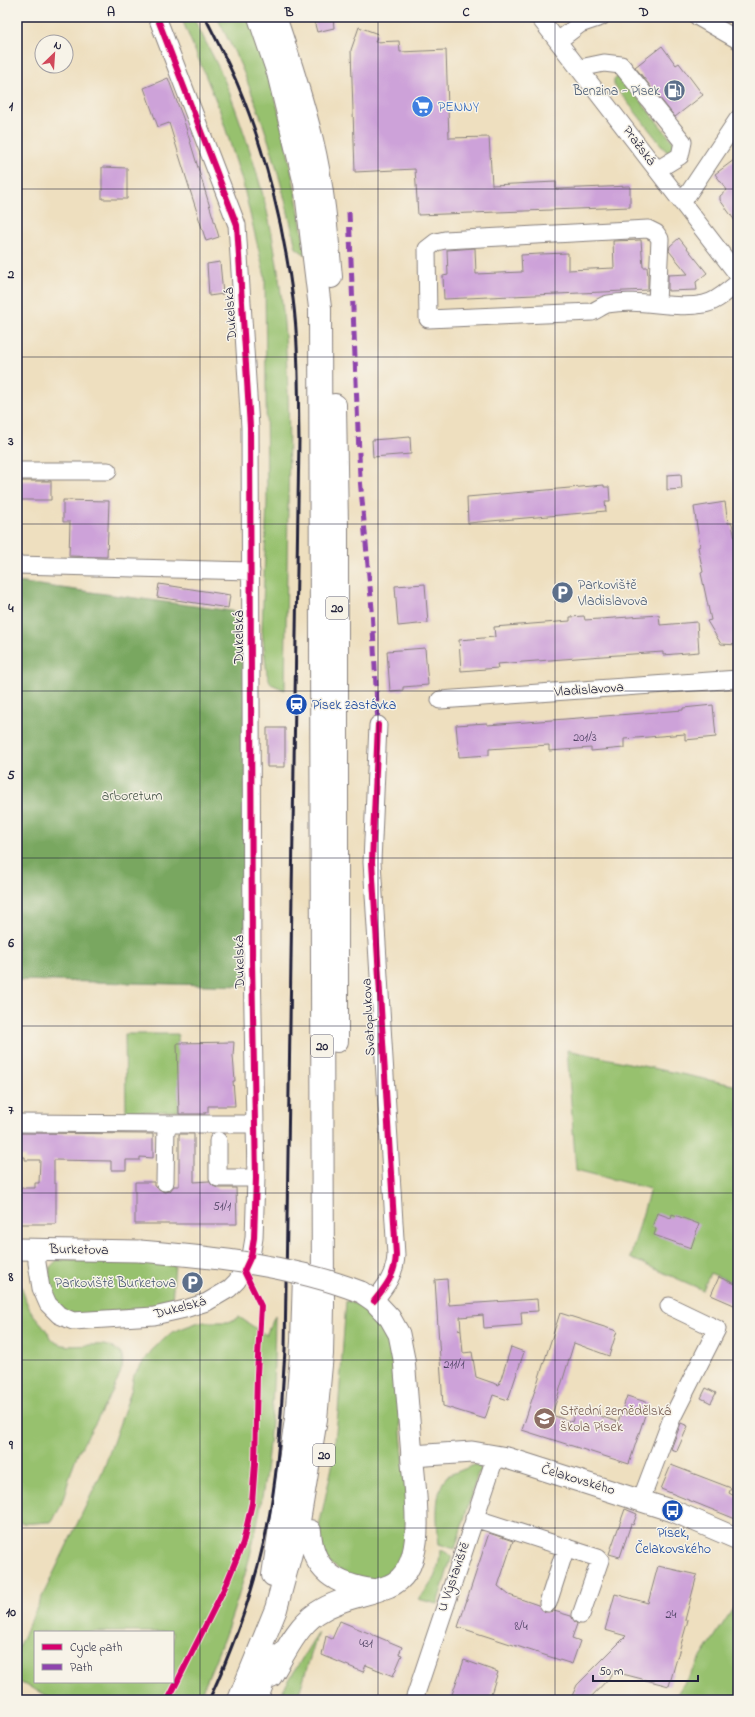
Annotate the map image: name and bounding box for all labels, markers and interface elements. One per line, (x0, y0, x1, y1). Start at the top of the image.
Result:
text: A (107, 3, 115, 22)
text: B (284, 3, 294, 22)
text: C (462, 3, 470, 22)
text: D (638, 3, 649, 22)
north arrow (34, 34, 74, 74)
text: N (51, 37, 65, 55)
fuel station icon: Benzina - Písek (662, 78, 688, 104)
place label: Benzina - Písek (572, 81, 661, 102)
supermarket icon: PENNY (409, 94, 435, 120)
text: 1 (9, 97, 14, 116)
place label: PENNY (438, 97, 480, 118)
street label: Pražská (617, 122, 661, 170)
text: 2 (7, 265, 15, 284)
street label: Dukelská (219, 287, 243, 342)
text: 3 (7, 432, 14, 451)
place label: Parkoviště Vladislavova (577, 575, 648, 612)
parking icon: Parkoviště Vladislavova (549, 580, 575, 606)
road number: 20 (326, 597, 348, 619)
text: 4 (7, 599, 14, 618)
street label: Dukelská (229, 610, 250, 665)
street label: Vladislavova (553, 677, 624, 703)
station icon: Písek zastávka (283, 692, 309, 718)
place label: Písek zastávka (312, 695, 396, 716)
house number: 201/3 (573, 729, 597, 747)
text: 5 (7, 766, 15, 785)
park label: arboretum (102, 786, 162, 807)
text: 6 (7, 934, 14, 953)
street label: Dukelská (229, 935, 251, 990)
street label: Svatoplukova (356, 978, 382, 1056)
road number: 20 (311, 1035, 333, 1057)
text: 7 (8, 1101, 14, 1120)
house number: 51/1 (213, 1198, 231, 1216)
street label: Burketova (48, 1239, 109, 1261)
text: 8 (8, 1268, 14, 1287)
parking icon: Parkoviště Burketova (179, 1270, 205, 1296)
place label: Parkoviště Burketova (55, 1273, 176, 1294)
street label: Dukelská (151, 1291, 208, 1325)
house number: 211/1 (443, 1356, 465, 1374)
place label: Střední zemědělská škola Písek (560, 1401, 671, 1438)
school or university icon: Střední zemědělská škola Písek (531, 1406, 557, 1432)
text: 9 (8, 1436, 14, 1455)
road number: 20 (313, 1444, 335, 1466)
street label: Čelakovského (539, 1459, 617, 1501)
bus stop icon: Písek, Čelakovského (660, 1498, 686, 1524)
place label: Písek, Čelakovského (635, 1523, 711, 1560)
street label: U Výstaviště (432, 1539, 477, 1615)
text: 10 (6, 1603, 16, 1622)
house number: 24 (666, 1606, 677, 1624)
house number: 8/4 (514, 1618, 528, 1636)
legend (34, 1631, 174, 1683)
house number: 431 (359, 1635, 373, 1653)
text: Cycle path (70, 1639, 122, 1658)
scale bar (593, 1657, 698, 1683)
text: Path (70, 1659, 93, 1677)
text: 50 m (599, 1663, 623, 1681)

